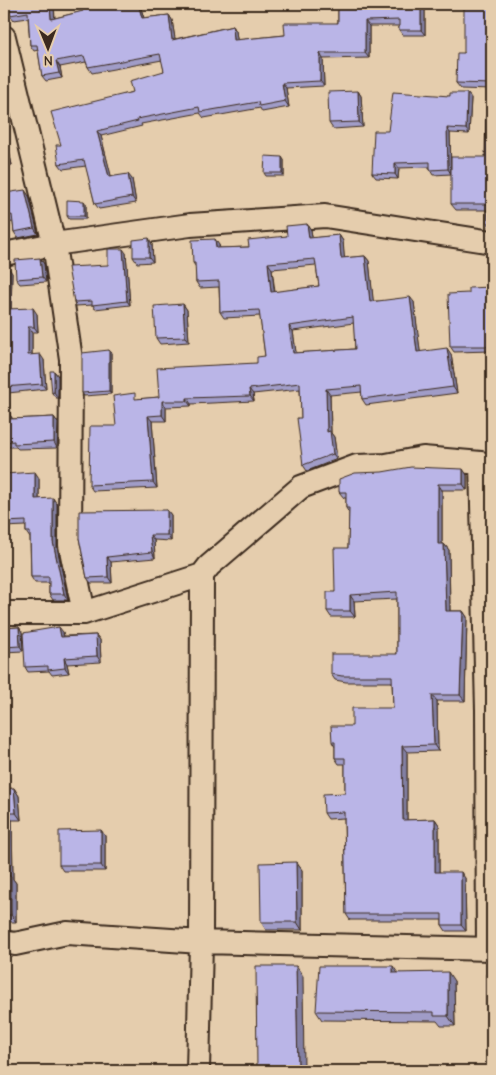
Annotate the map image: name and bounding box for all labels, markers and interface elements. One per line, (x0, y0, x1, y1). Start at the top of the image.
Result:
north arrow (22, 22, 72, 72)
text: N (44, 52, 53, 69)

